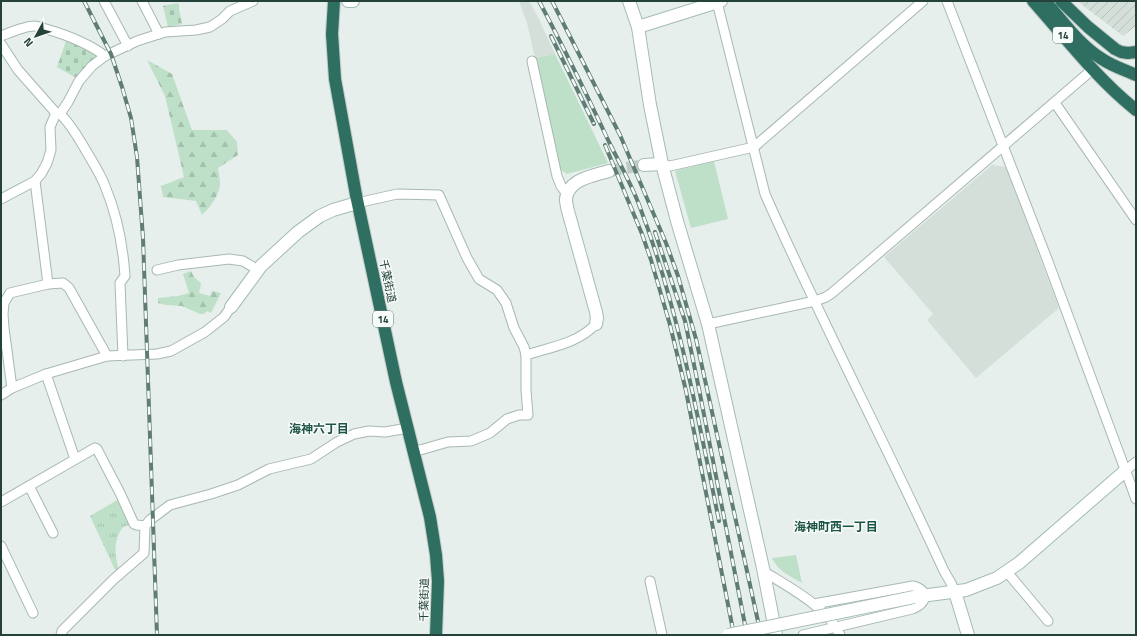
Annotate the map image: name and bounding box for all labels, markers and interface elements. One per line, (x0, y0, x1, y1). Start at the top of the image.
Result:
north arrow (16, 16, 56, 56)
road number: 14 (1053, 27, 1073, 43)
text: N (20, 34, 37, 50)
street label: 千葉街道 (376, 258, 400, 304)
road number: 14 (373, 311, 393, 327)
district label: 海神六丁目 (289, 419, 349, 438)
district label: 海神町西一丁目 (794, 517, 878, 536)
street label: 千葉街道 (416, 578, 432, 622)

